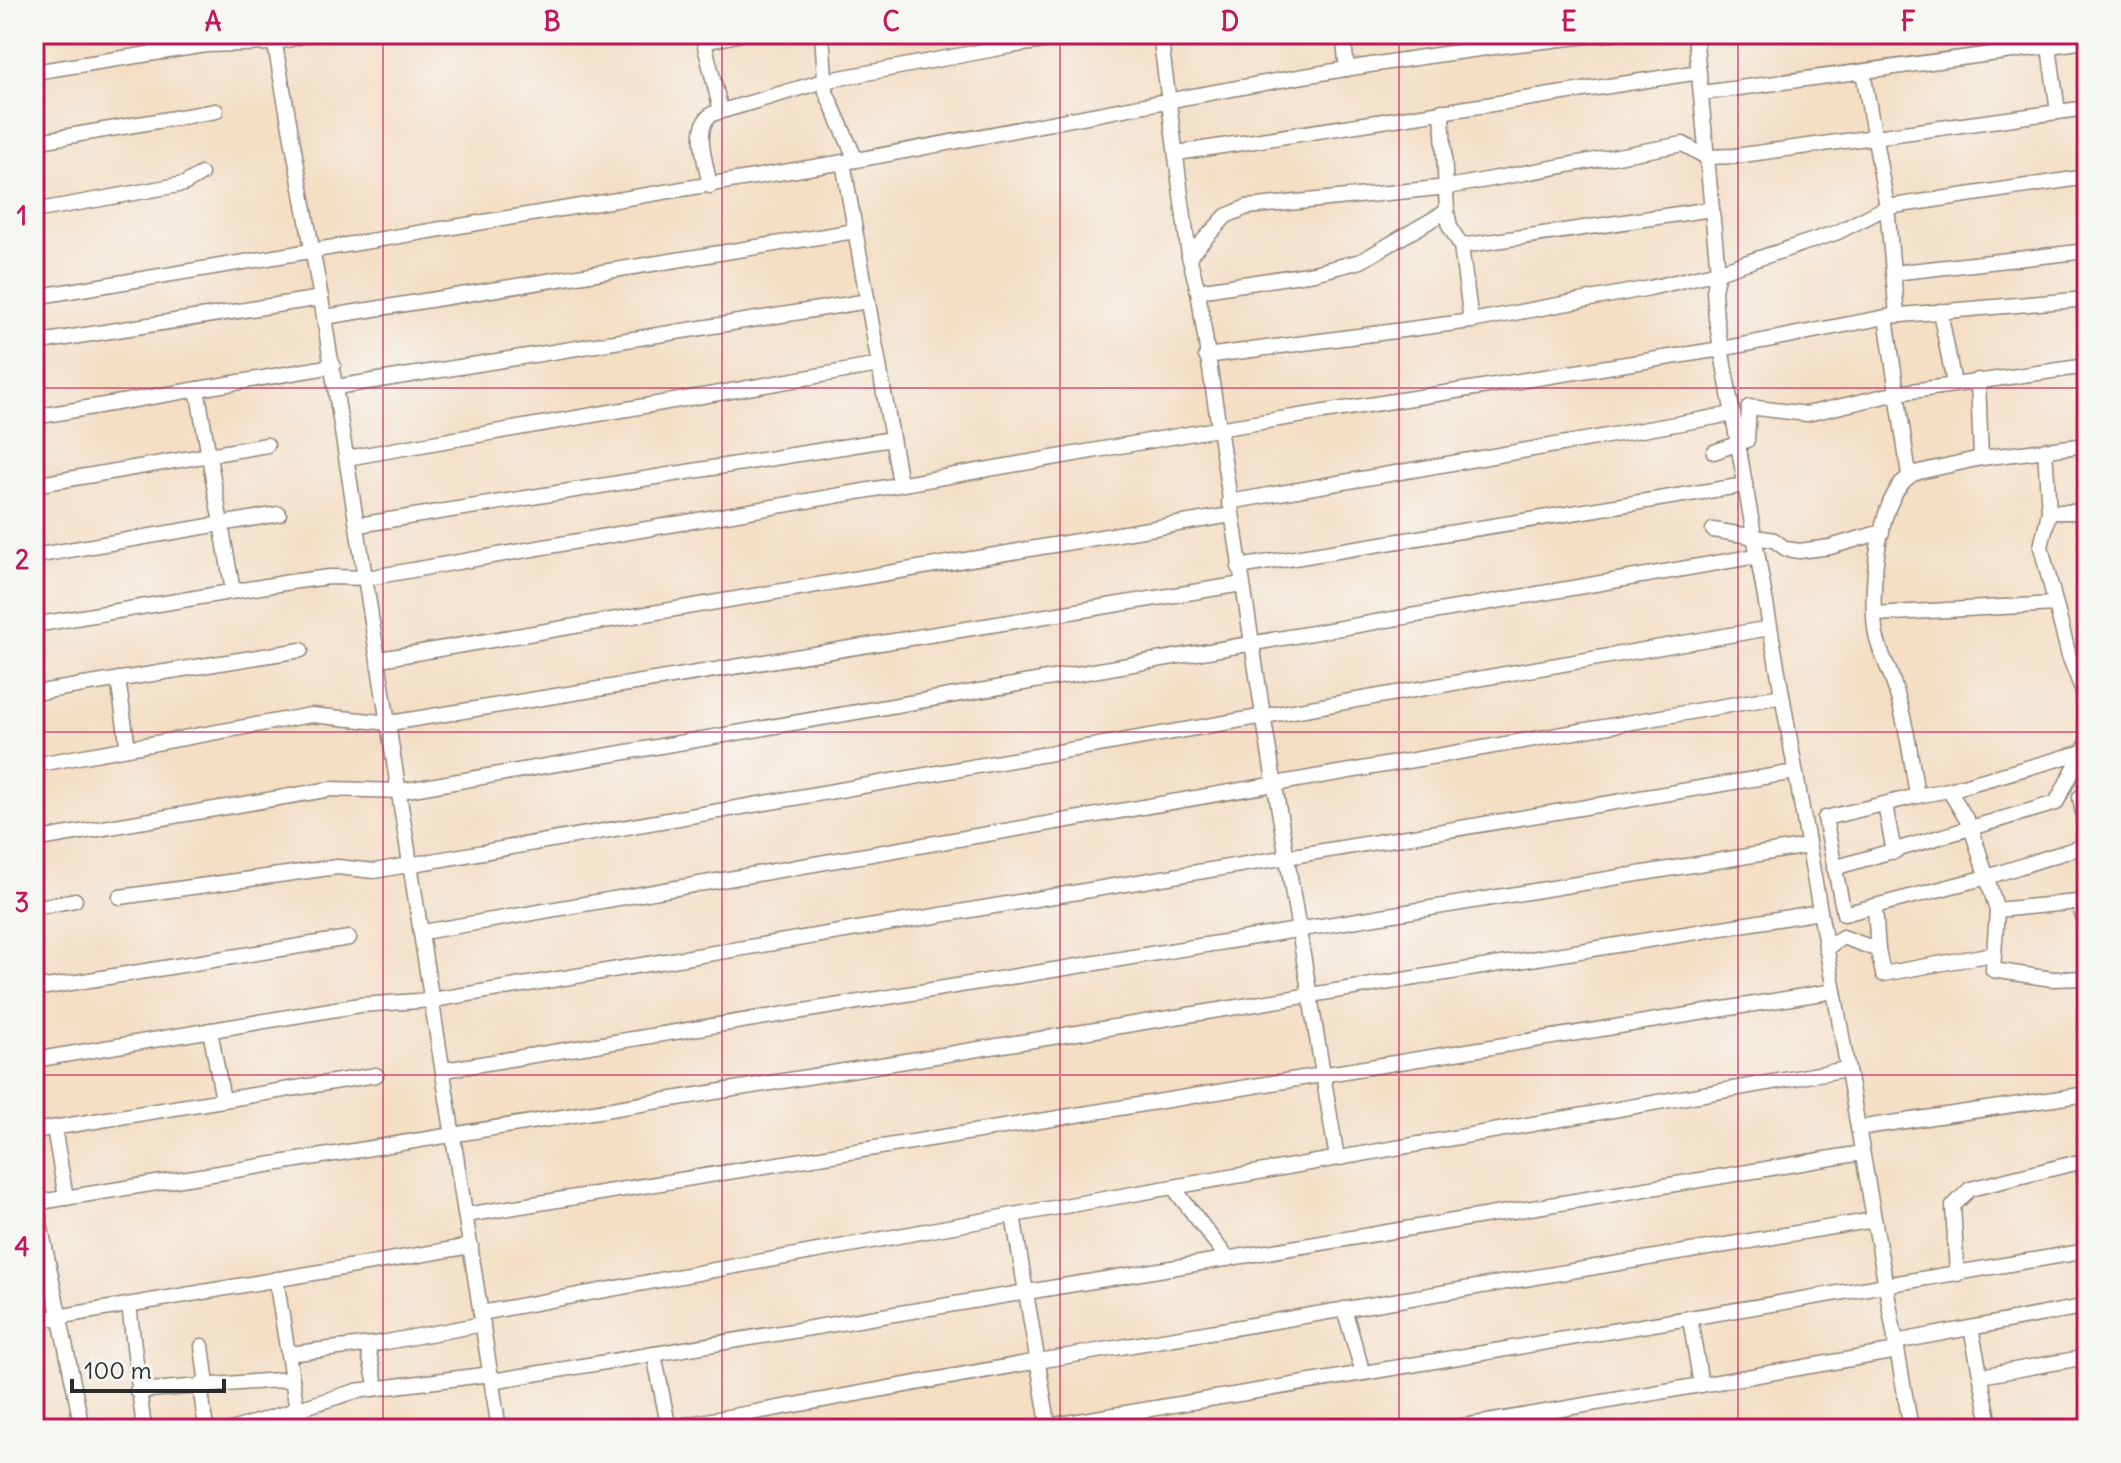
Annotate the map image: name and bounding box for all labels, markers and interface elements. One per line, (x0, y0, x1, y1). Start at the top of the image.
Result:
text: A (205, 5, 222, 38)
text: B (543, 5, 561, 38)
text: C (882, 5, 900, 38)
text: D (1221, 5, 1239, 38)
text: E (1561, 5, 1577, 38)
text: F (1901, 5, 1916, 38)
text: 1 (17, 199, 27, 232)
text: 2 (15, 543, 29, 576)
text: 3 (15, 886, 29, 919)
text: 4 (14, 1230, 30, 1263)
scale bar (72, 1343, 224, 1393)
text: 100 m (84, 1355, 152, 1385)

